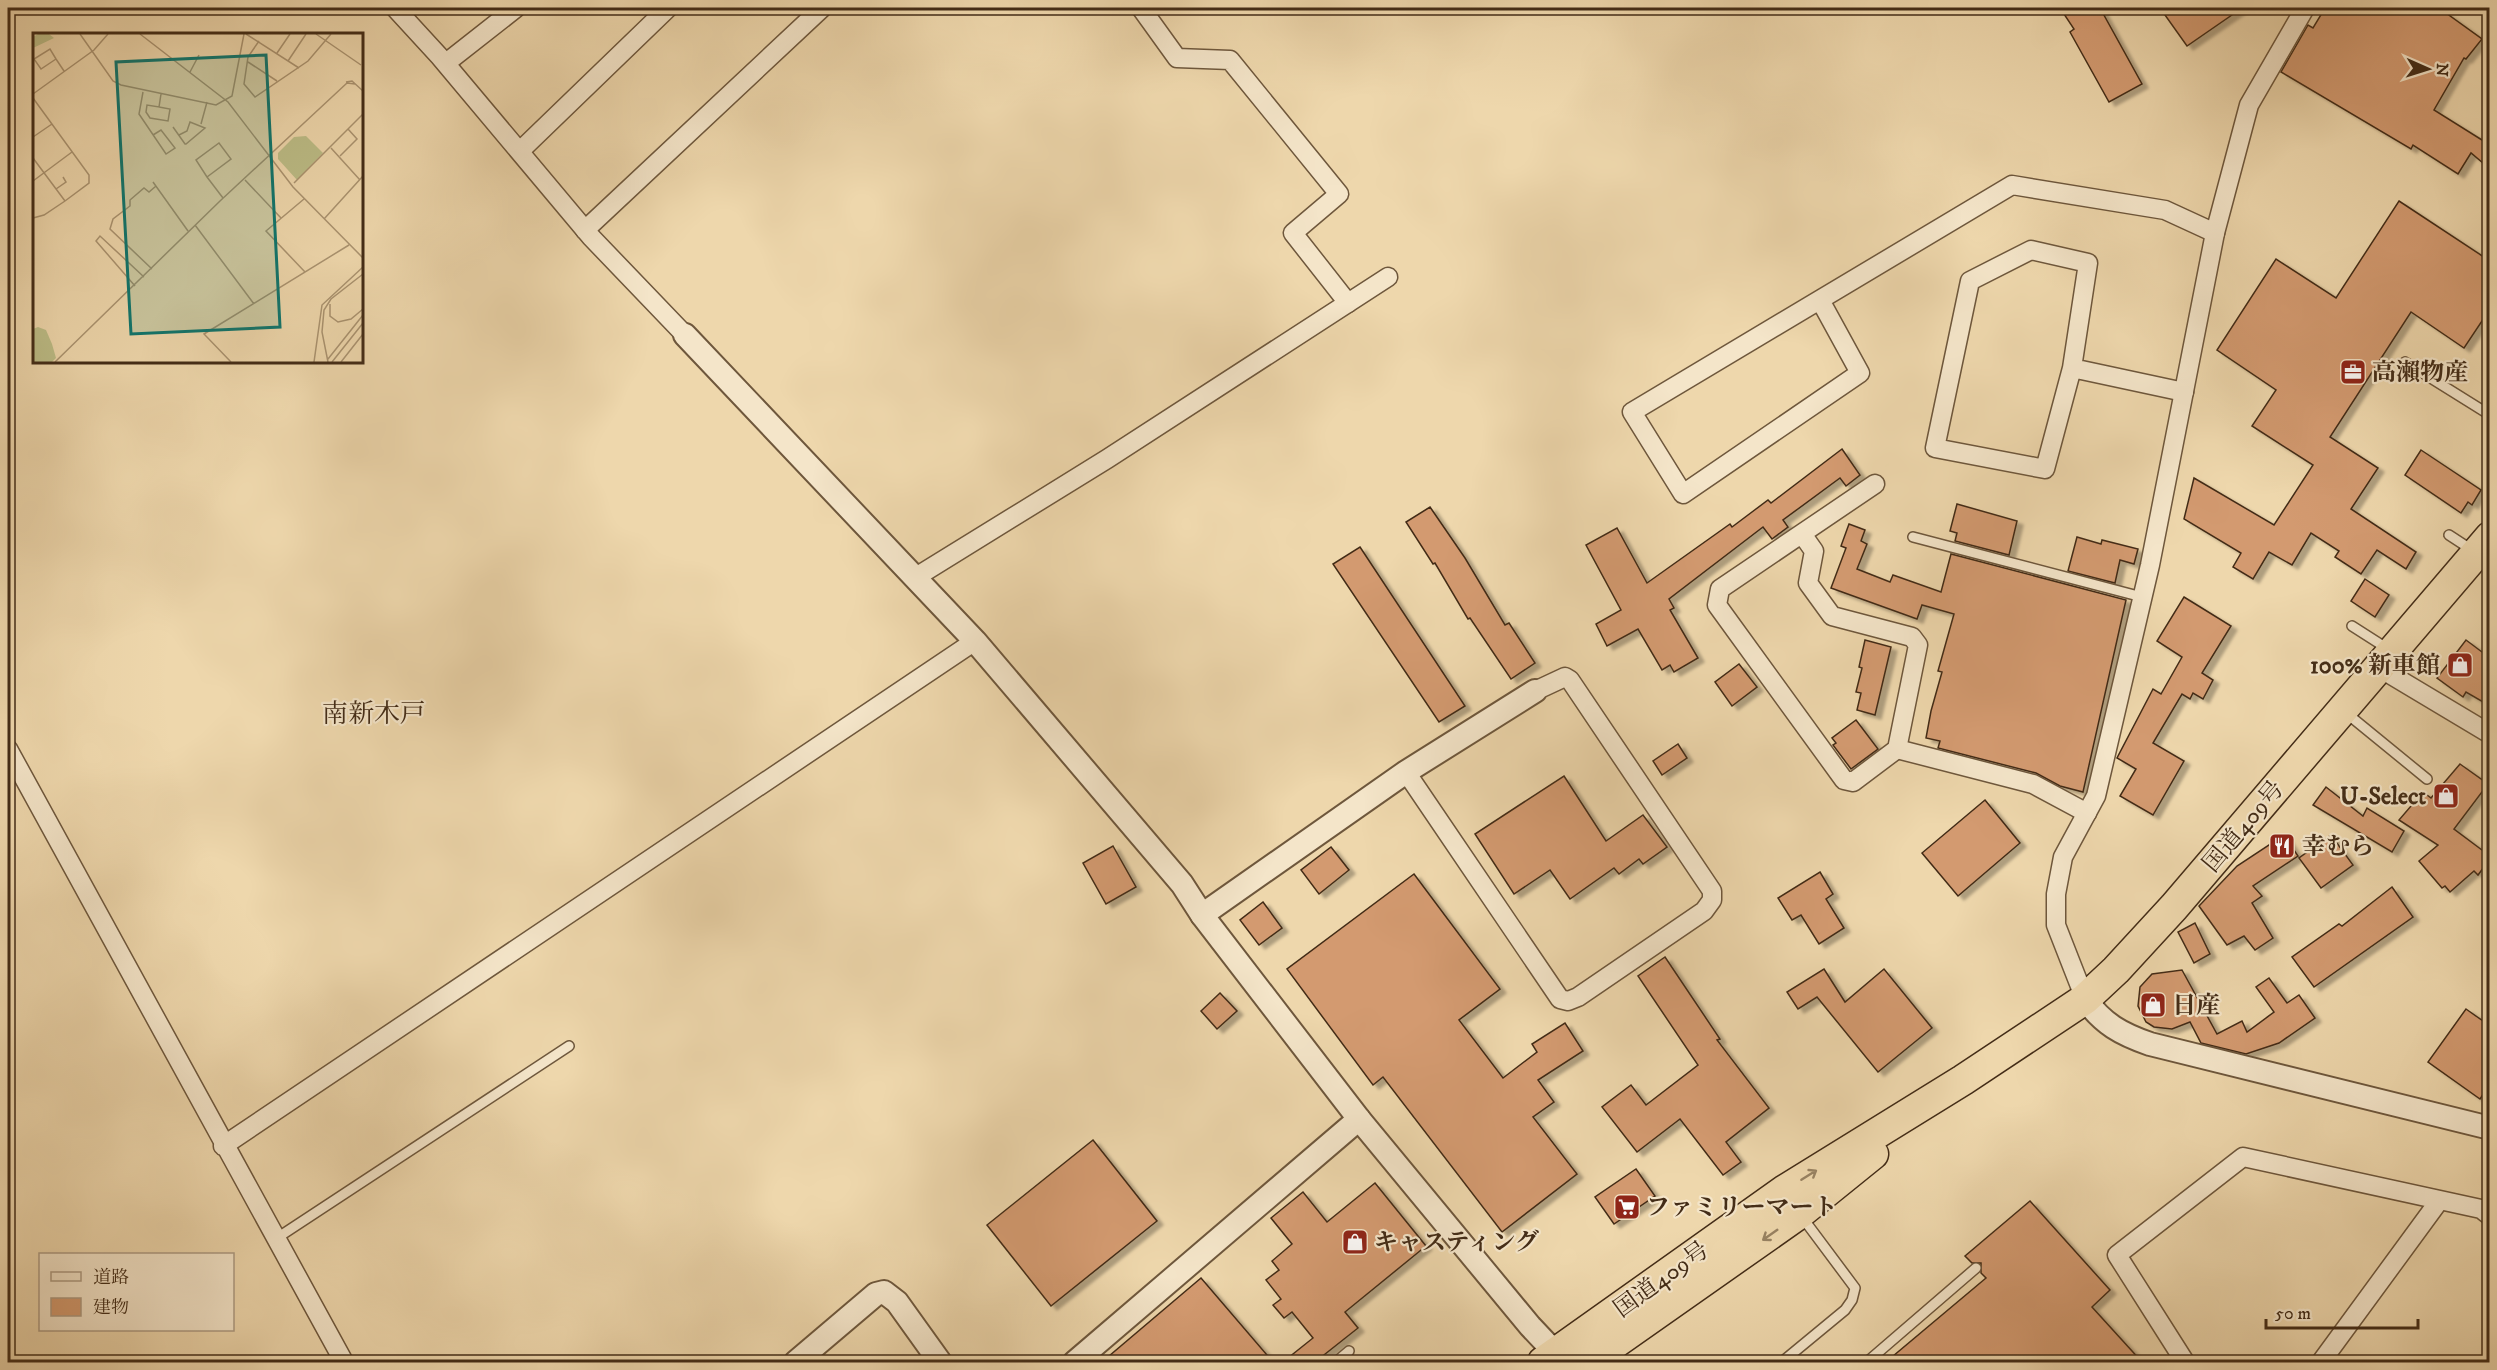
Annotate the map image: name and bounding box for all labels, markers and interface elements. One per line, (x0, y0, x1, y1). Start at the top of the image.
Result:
inset map (33, 33, 363, 363)
north arrow (2398, 39, 2458, 99)
text: N (2432, 63, 2452, 77)
office icon: 高瀨物産 (2338, 357, 2368, 387)
place label: 高瀨物産 (2372, 358, 2468, 388)
shop icon: 100% 新車館 (2445, 650, 2475, 680)
place label: 100% 新車館 (2310, 651, 2440, 681)
district label: 南新木戸 (322, 698, 426, 731)
street label: 国道409号 (2197, 775, 2291, 879)
shop icon: U-Select (2431, 781, 2461, 811)
place label: U-Select (2340, 782, 2426, 812)
restaurant icon: 幸むら (2267, 831, 2297, 861)
place label: 幸むら (2302, 832, 2374, 862)
shop icon: 日産 (2138, 990, 2168, 1020)
place label: 日産 (2172, 991, 2220, 1021)
one-way arrow (1800, 1169, 1817, 1181)
supermarket icon: ファミリーマート (1612, 1192, 1642, 1222)
place label: ファミリーマート (1646, 1193, 1838, 1223)
shop icon: キャスティング (1340, 1227, 1370, 1257)
place label: キャスティング (1374, 1228, 1539, 1258)
one-way arrow (1762, 1229, 1778, 1241)
street label: 国道409号 (1608, 1235, 1715, 1324)
legend (39, 1253, 234, 1331)
text: 道路 (93, 1267, 129, 1289)
scale bar (2266, 1292, 2418, 1330)
text: 建物 (93, 1297, 129, 1319)
text: 50 m (2275, 1303, 2311, 1325)

